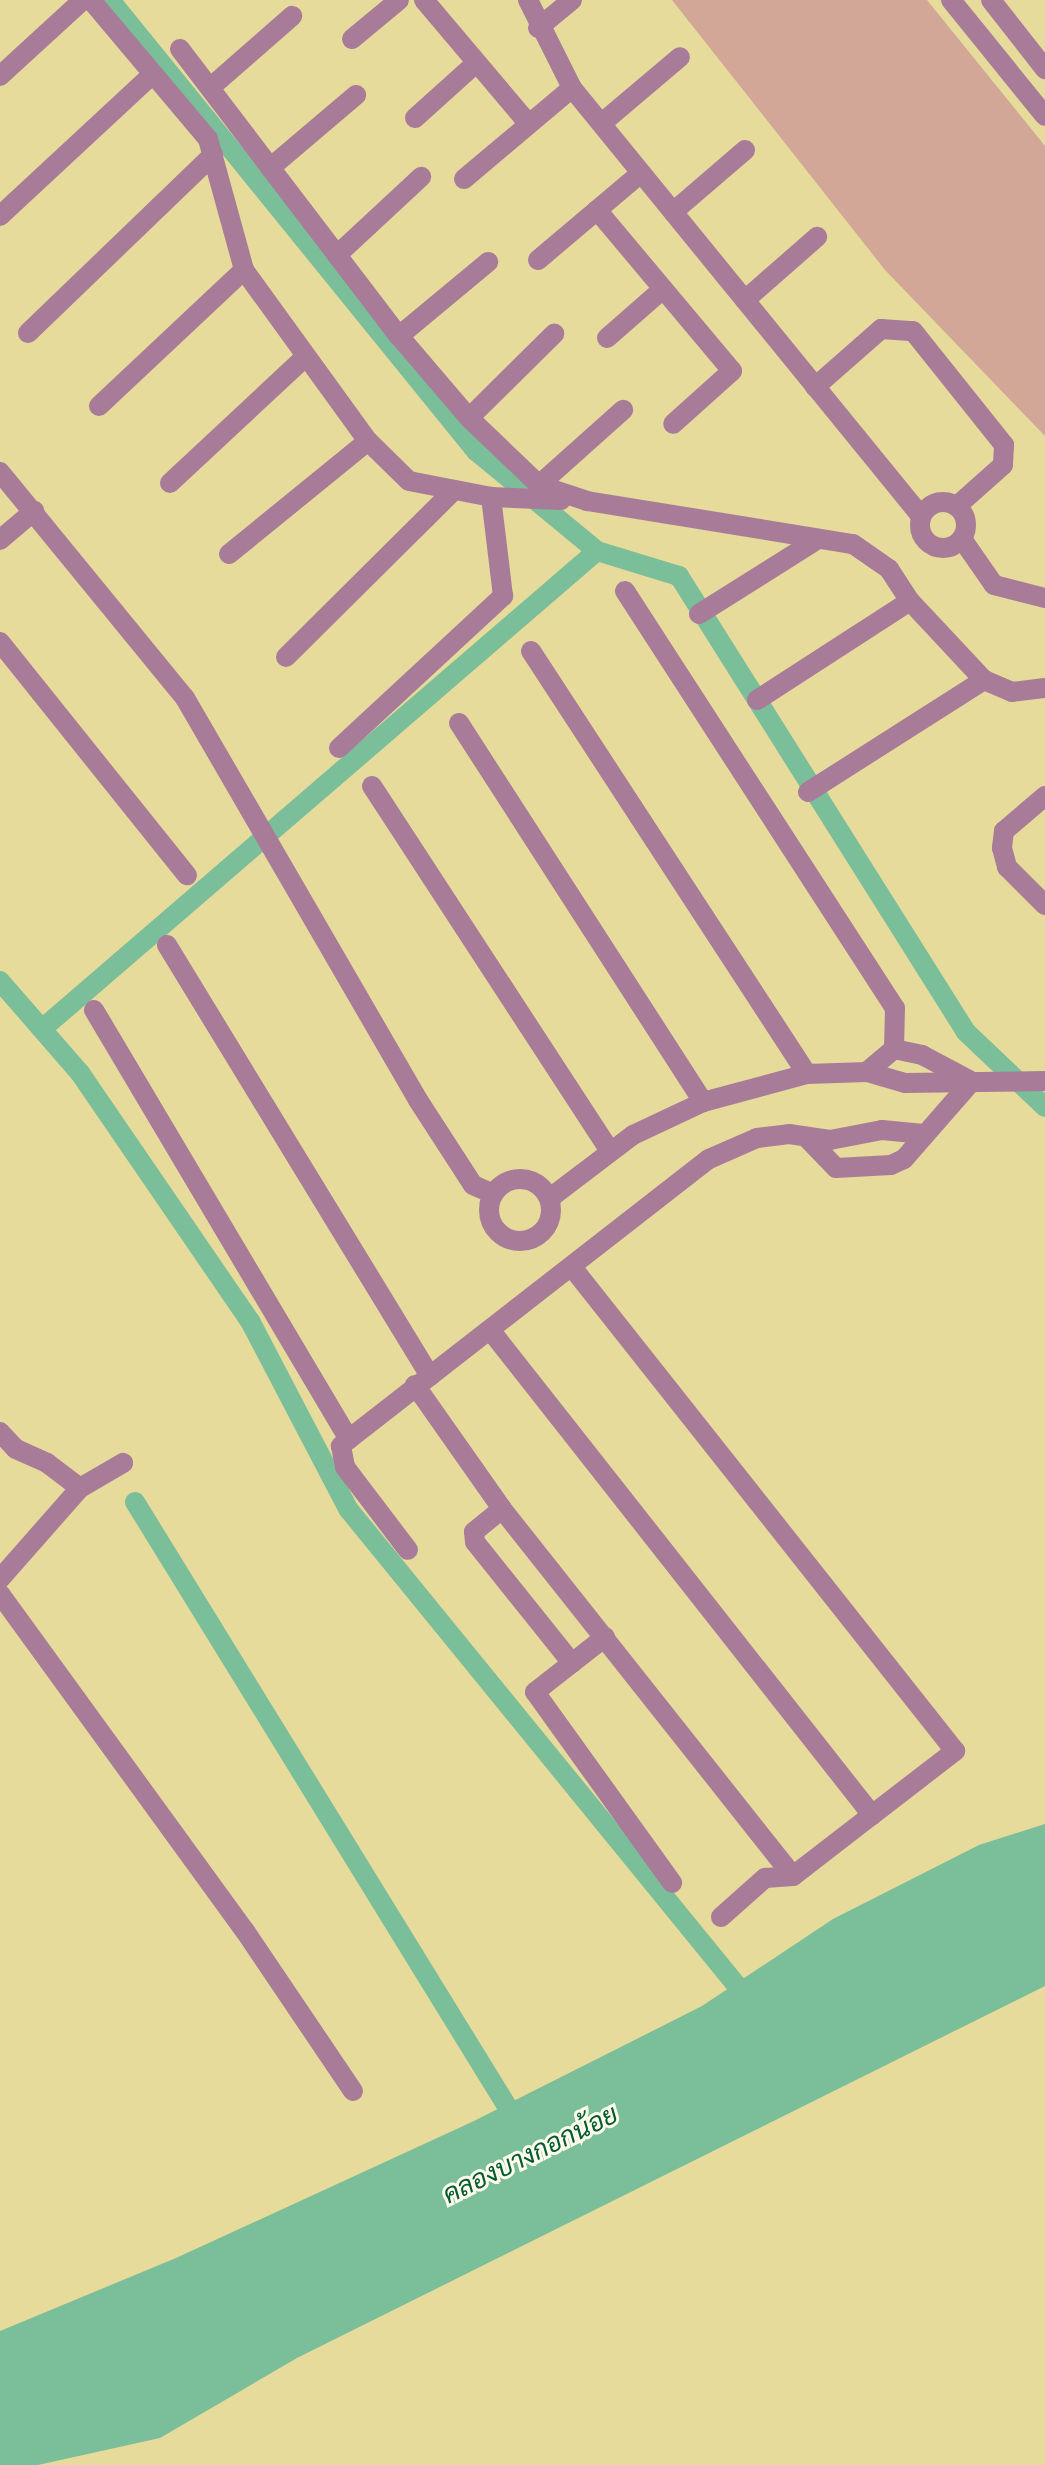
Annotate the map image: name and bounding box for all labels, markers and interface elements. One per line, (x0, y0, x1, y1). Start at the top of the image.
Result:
water label: คลองบางกอกน้อย (437, 2098, 623, 2210)

